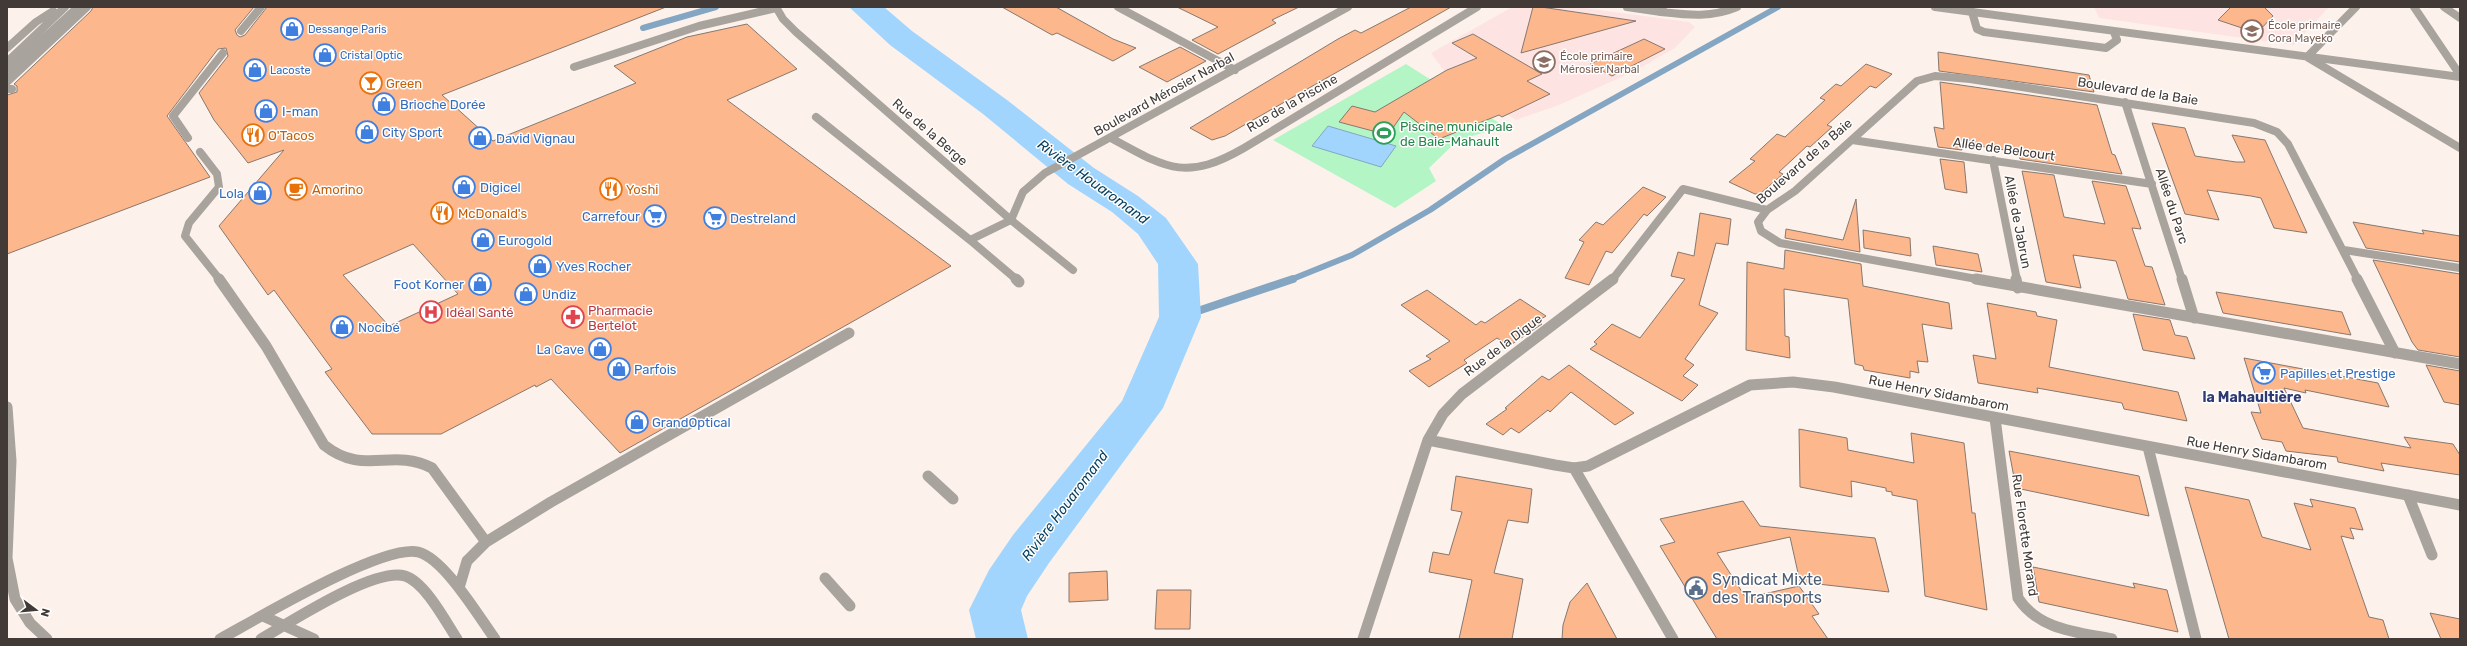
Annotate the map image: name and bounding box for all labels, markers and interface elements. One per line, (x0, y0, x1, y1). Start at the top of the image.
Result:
shop icon: Dessange Paris (279, 16, 305, 42)
school or university icon: École primaire Cora Mayeko (2239, 18, 2265, 44)
place label: École primaire Cora Mayeko (2268, 19, 2341, 45)
place label: Dessange Paris (308, 23, 387, 36)
shop icon: Cristal Optic (312, 42, 338, 68)
place label: Cristal Optic (340, 49, 403, 62)
street label: Boulevard Mérosier Narbal (1091, 49, 1237, 139)
school or university icon: École primaire Mérosier Narbal (1531, 49, 1557, 75)
place label: École primaire Mérosier Narbal (1560, 50, 1640, 76)
shop icon: Lacoste (242, 57, 268, 83)
place label: Lacoste (270, 64, 311, 77)
bar icon: Green (358, 70, 384, 96)
street label: Rue de la Piscine (1244, 71, 1340, 135)
street label: Boulevard de la Baie (2077, 74, 2199, 108)
place label: Green (386, 76, 422, 91)
shop icon: Brioche Dorée (371, 91, 397, 117)
street label: Rue de la Berge (889, 95, 971, 169)
place label: Brioche Dorée (400, 97, 486, 112)
shop icon: I-man (253, 98, 279, 124)
place label: I-man (282, 104, 318, 119)
street label: Boulevard de la Baie (1753, 115, 1855, 207)
shop icon: City Sport (354, 119, 380, 145)
place label: Piscine municipale de Baie-Mahault (1400, 119, 1513, 149)
sports icon: Piscine municipale de Baie-Mahault (1371, 120, 1397, 146)
restaurant icon: O'Tacos (240, 122, 266, 148)
place label: City Sport (382, 125, 442, 140)
shop icon: David Vignau (467, 125, 493, 151)
place label: O'Tacos (268, 128, 315, 143)
place label: David Vignau (496, 131, 575, 147)
street label: Allée de Belcourt (1952, 134, 2056, 164)
water label: Rivière Houaromand (1034, 136, 1153, 228)
street label: Allée du Parc (2153, 166, 2191, 246)
shop icon: Digicel (451, 174, 477, 200)
street label: Allée de Jabrun (2002, 174, 2034, 270)
cafe icon: Amorino (283, 176, 309, 202)
restaurant icon: Yoshi (598, 176, 624, 202)
shop icon: Lola (247, 180, 273, 206)
place label: Digicel (480, 180, 521, 196)
place label: Amorino (312, 182, 363, 197)
place label: Yoshi (626, 182, 658, 197)
place label: Lola (219, 186, 244, 201)
restaurant icon: McDonald's (429, 200, 455, 226)
supermarket icon: Carrefour (642, 203, 668, 229)
supermarket icon: Destreland (702, 205, 728, 231)
place label: McDonald's (458, 206, 527, 221)
place label: Carrefour (582, 209, 640, 224)
place label: Destreland (730, 211, 796, 226)
shop icon: Eurogold (470, 227, 496, 253)
place label: Eurogold (498, 233, 552, 249)
shop icon: Yves Rocher (527, 253, 553, 279)
place label: Yves Rocher (556, 259, 631, 274)
shop icon: Foot Korner (467, 271, 493, 297)
place label: Foot Korner (393, 277, 464, 292)
shop icon: Undiz (513, 281, 539, 307)
place label: Undiz (542, 287, 577, 302)
hospital icon: Idéal Santé (418, 299, 444, 325)
place label: Pharmacie Bertelot (588, 303, 653, 333)
pharmacy icon: Pharmacie Bertelot (560, 304, 586, 330)
place label: Idéal Santé (446, 305, 514, 320)
street label: Rue de la Digue (1461, 311, 1545, 380)
shop icon: Nocibé (329, 314, 355, 340)
place label: Nocibé (358, 320, 400, 335)
shop icon: La Cave (587, 336, 613, 362)
place label: La Cave (536, 342, 584, 357)
shop icon: Parfois (606, 356, 632, 382)
supermarket icon: Papilles et Prestige (2251, 360, 2277, 386)
place label: Parfois (634, 362, 677, 377)
place label: Papilles et Prestige (2280, 366, 2396, 382)
street label: Rue Henry Sidambarom (1868, 372, 2010, 414)
district label: la Mahaultière (2203, 389, 2301, 406)
shop icon: GrandOptical (624, 409, 650, 435)
place label: GrandOptical (652, 415, 731, 430)
street label: Rue Henry Sidambarom (2185, 433, 2329, 473)
water label: Rivière Houaromand (1018, 447, 1112, 564)
street label: Rue Florette Morand (2009, 473, 2041, 597)
place label: Syndicat Mixte des Transports (1712, 570, 1822, 607)
public building icon: Syndicat Mixte des Transports (1683, 575, 1709, 601)
north arrow (16, 590, 56, 630)
text: N (38, 607, 52, 618)

